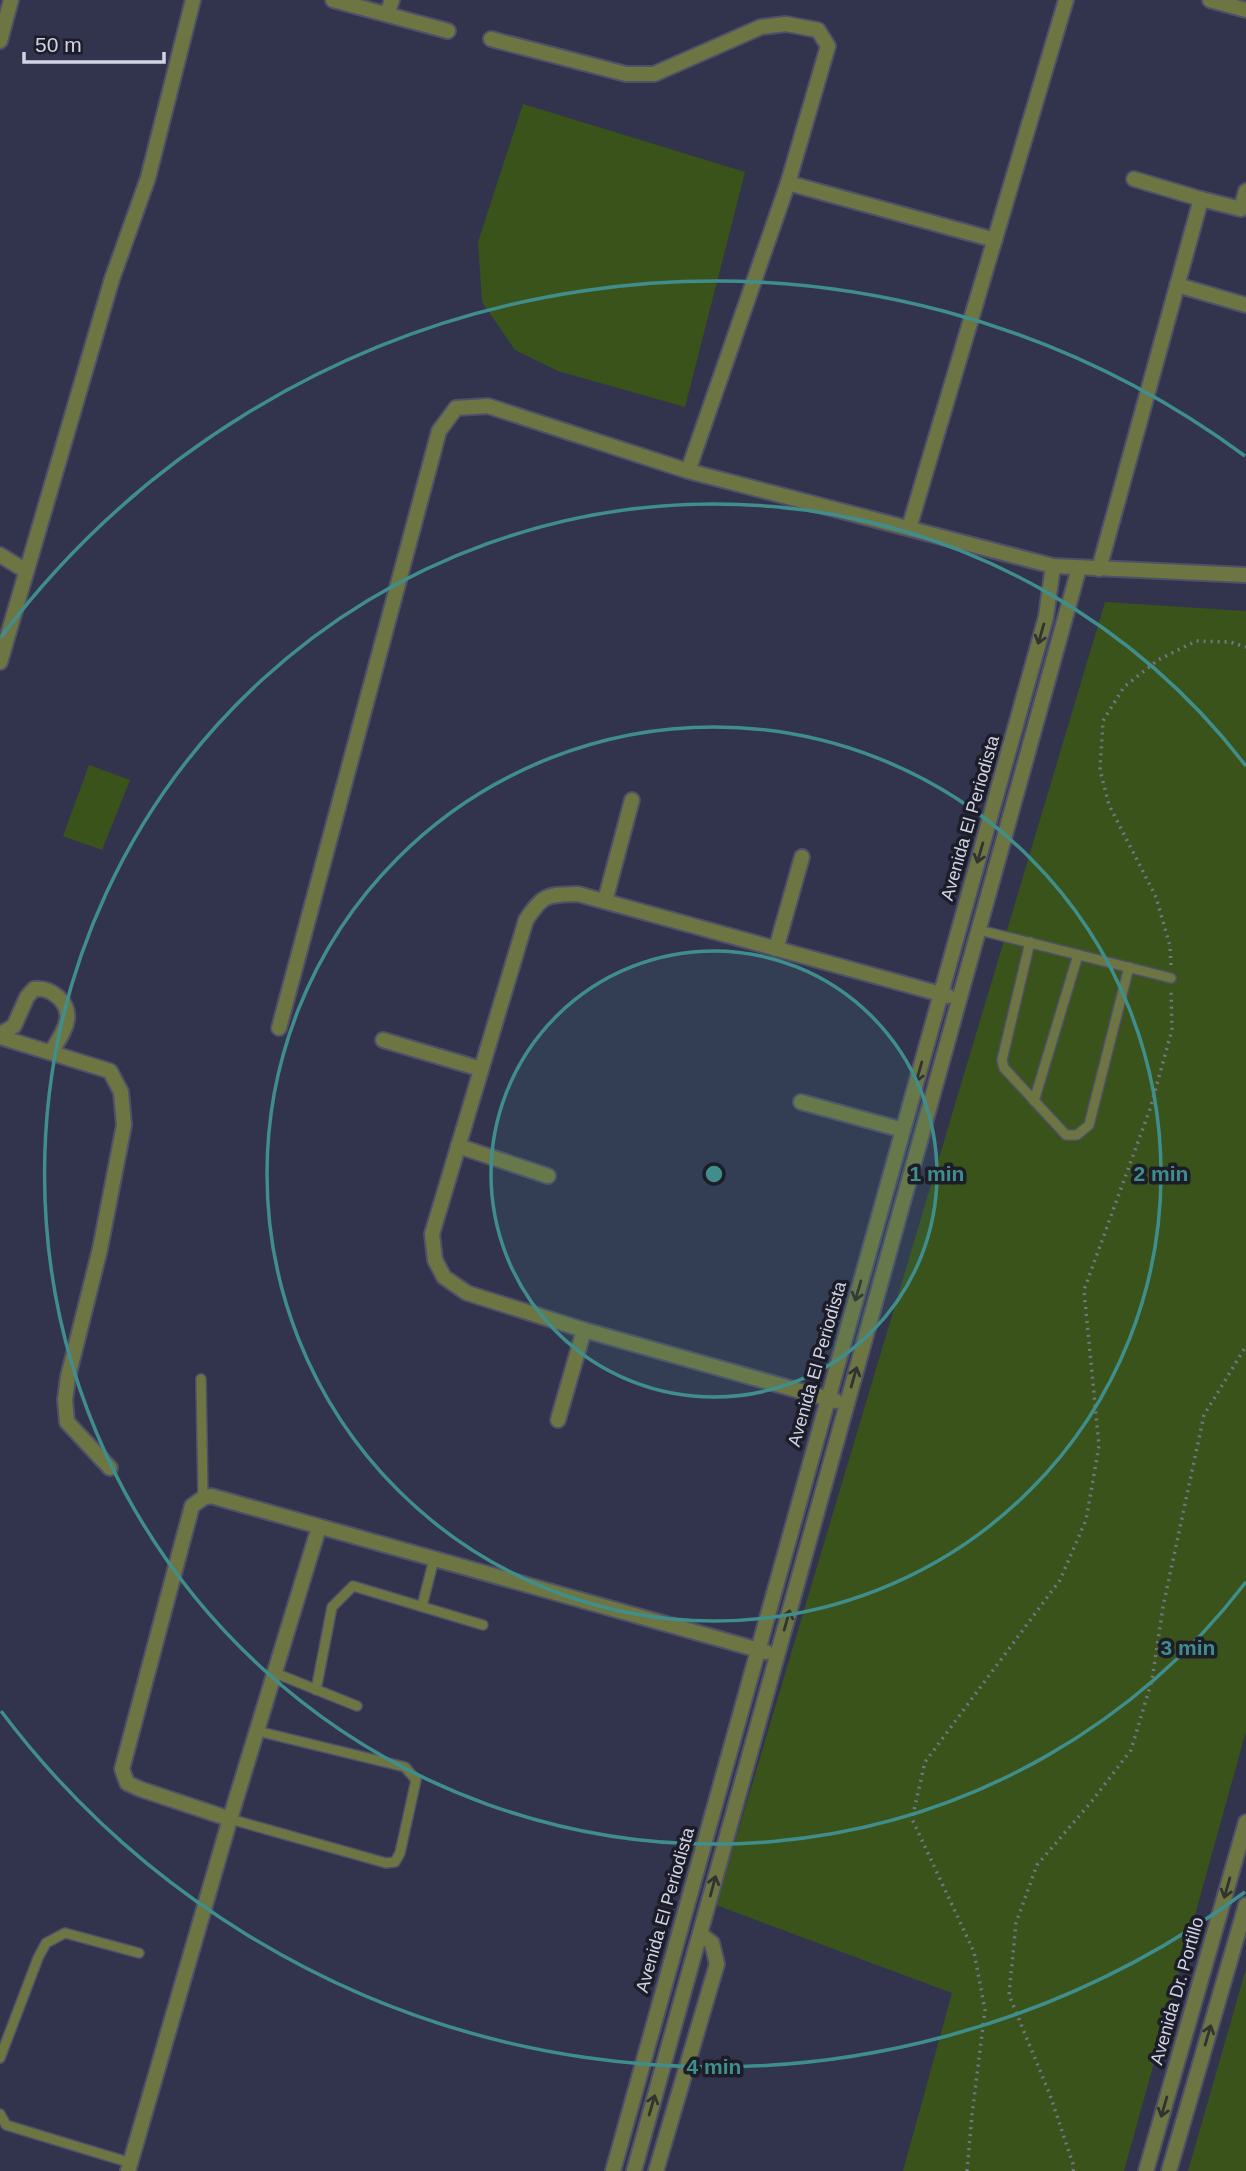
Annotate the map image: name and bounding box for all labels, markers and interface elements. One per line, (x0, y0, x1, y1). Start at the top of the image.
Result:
scale bar (24, 21, 164, 65)
text: 50 m (35, 33, 82, 56)
one-way arrow (1034, 622, 1047, 644)
street label: Avenida El Periodista (937, 732, 1003, 903)
one-way arrow (973, 841, 986, 863)
one-way arrow (912, 1060, 925, 1083)
centre of rings (702, 1162, 726, 1186)
text: 1 min (910, 1162, 964, 1185)
text: 2 min (1134, 1162, 1188, 1185)
street label: Avenida El Periodista (784, 1278, 850, 1449)
one-way arrow (851, 1279, 864, 1302)
one-way arrow (849, 1366, 862, 1388)
one-way arrow (781, 1609, 794, 1631)
text: 3 min (1161, 1636, 1215, 1659)
street label: Avenida El Periodista (632, 1824, 698, 1995)
one-way arrow (708, 1875, 721, 1897)
one-way arrow (1220, 1877, 1233, 1899)
street label: Avenida Dr. Portillo (1146, 1915, 1208, 2067)
one-way arrow (1203, 2024, 1216, 2046)
text: 4 min (687, 2055, 741, 2078)
one-way arrow (647, 2094, 660, 2116)
one-way arrow (1157, 2095, 1170, 2117)

